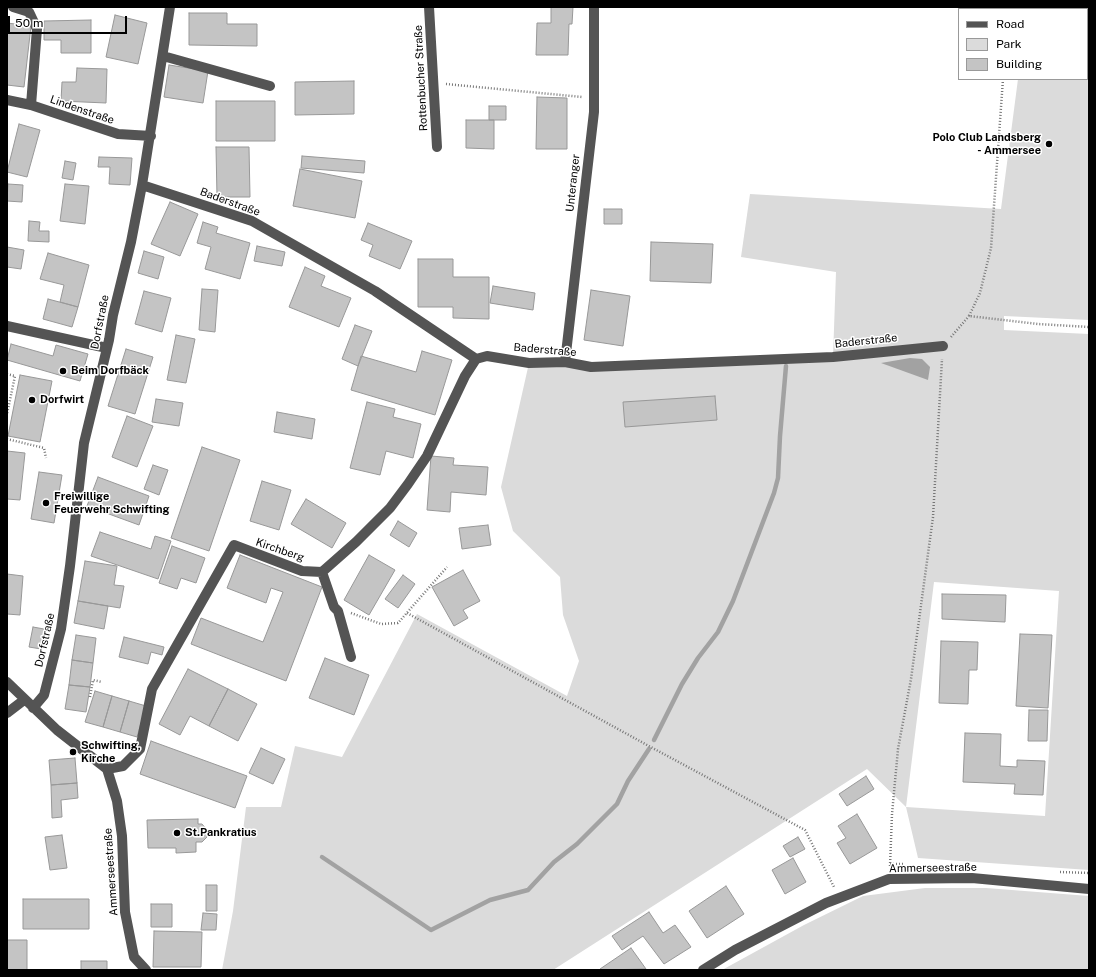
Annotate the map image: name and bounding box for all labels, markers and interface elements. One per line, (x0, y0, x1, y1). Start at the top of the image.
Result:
scale bar (10, 8, 129, 34)
legend (958, 8, 1088, 80)
text: 50 m (15, 16, 43, 30)
text: Road (996, 17, 1024, 31)
street label: Rottenbucher Straße (412, 25, 430, 131)
text: Park (996, 37, 1022, 51)
text: Building (996, 57, 1042, 71)
street label: Lindenstraße (48, 93, 116, 127)
place label: Polo Club Landsberg - Ammersee (932, 131, 1041, 157)
marker: Polo Club Landsberg - Ammersee (1044, 139, 1054, 149)
street label: Unteranger (563, 154, 583, 212)
street label: Baderstraße (198, 185, 262, 219)
street label: Dorfstraße (88, 294, 112, 350)
street label: Baderstraße (834, 331, 898, 351)
street label: Baderstraße (513, 341, 577, 359)
place label: Beim Dorfbäck (71, 364, 149, 378)
marker: Beim Dorfbäck (58, 366, 68, 376)
place label: Dorfwirt (40, 393, 84, 407)
marker: Dorfwirt (27, 395, 37, 405)
place label: Freiwillige Feuerwehr Schwifting (54, 490, 169, 516)
marker: Freiwillige Feuerwehr Schwifting (41, 498, 51, 508)
street label: Kirchberg (254, 536, 306, 564)
street label: Dorfstraße (32, 612, 58, 668)
place label: Schwifting, Kirche (81, 739, 141, 765)
marker: Schwifting, Kirche (68, 747, 78, 757)
place label: St.Pankratius (185, 826, 257, 840)
street label: Ammerseestraße (101, 828, 121, 916)
marker: St.Pankratius (172, 828, 182, 838)
street label: Ammerseestraße (889, 861, 977, 875)

